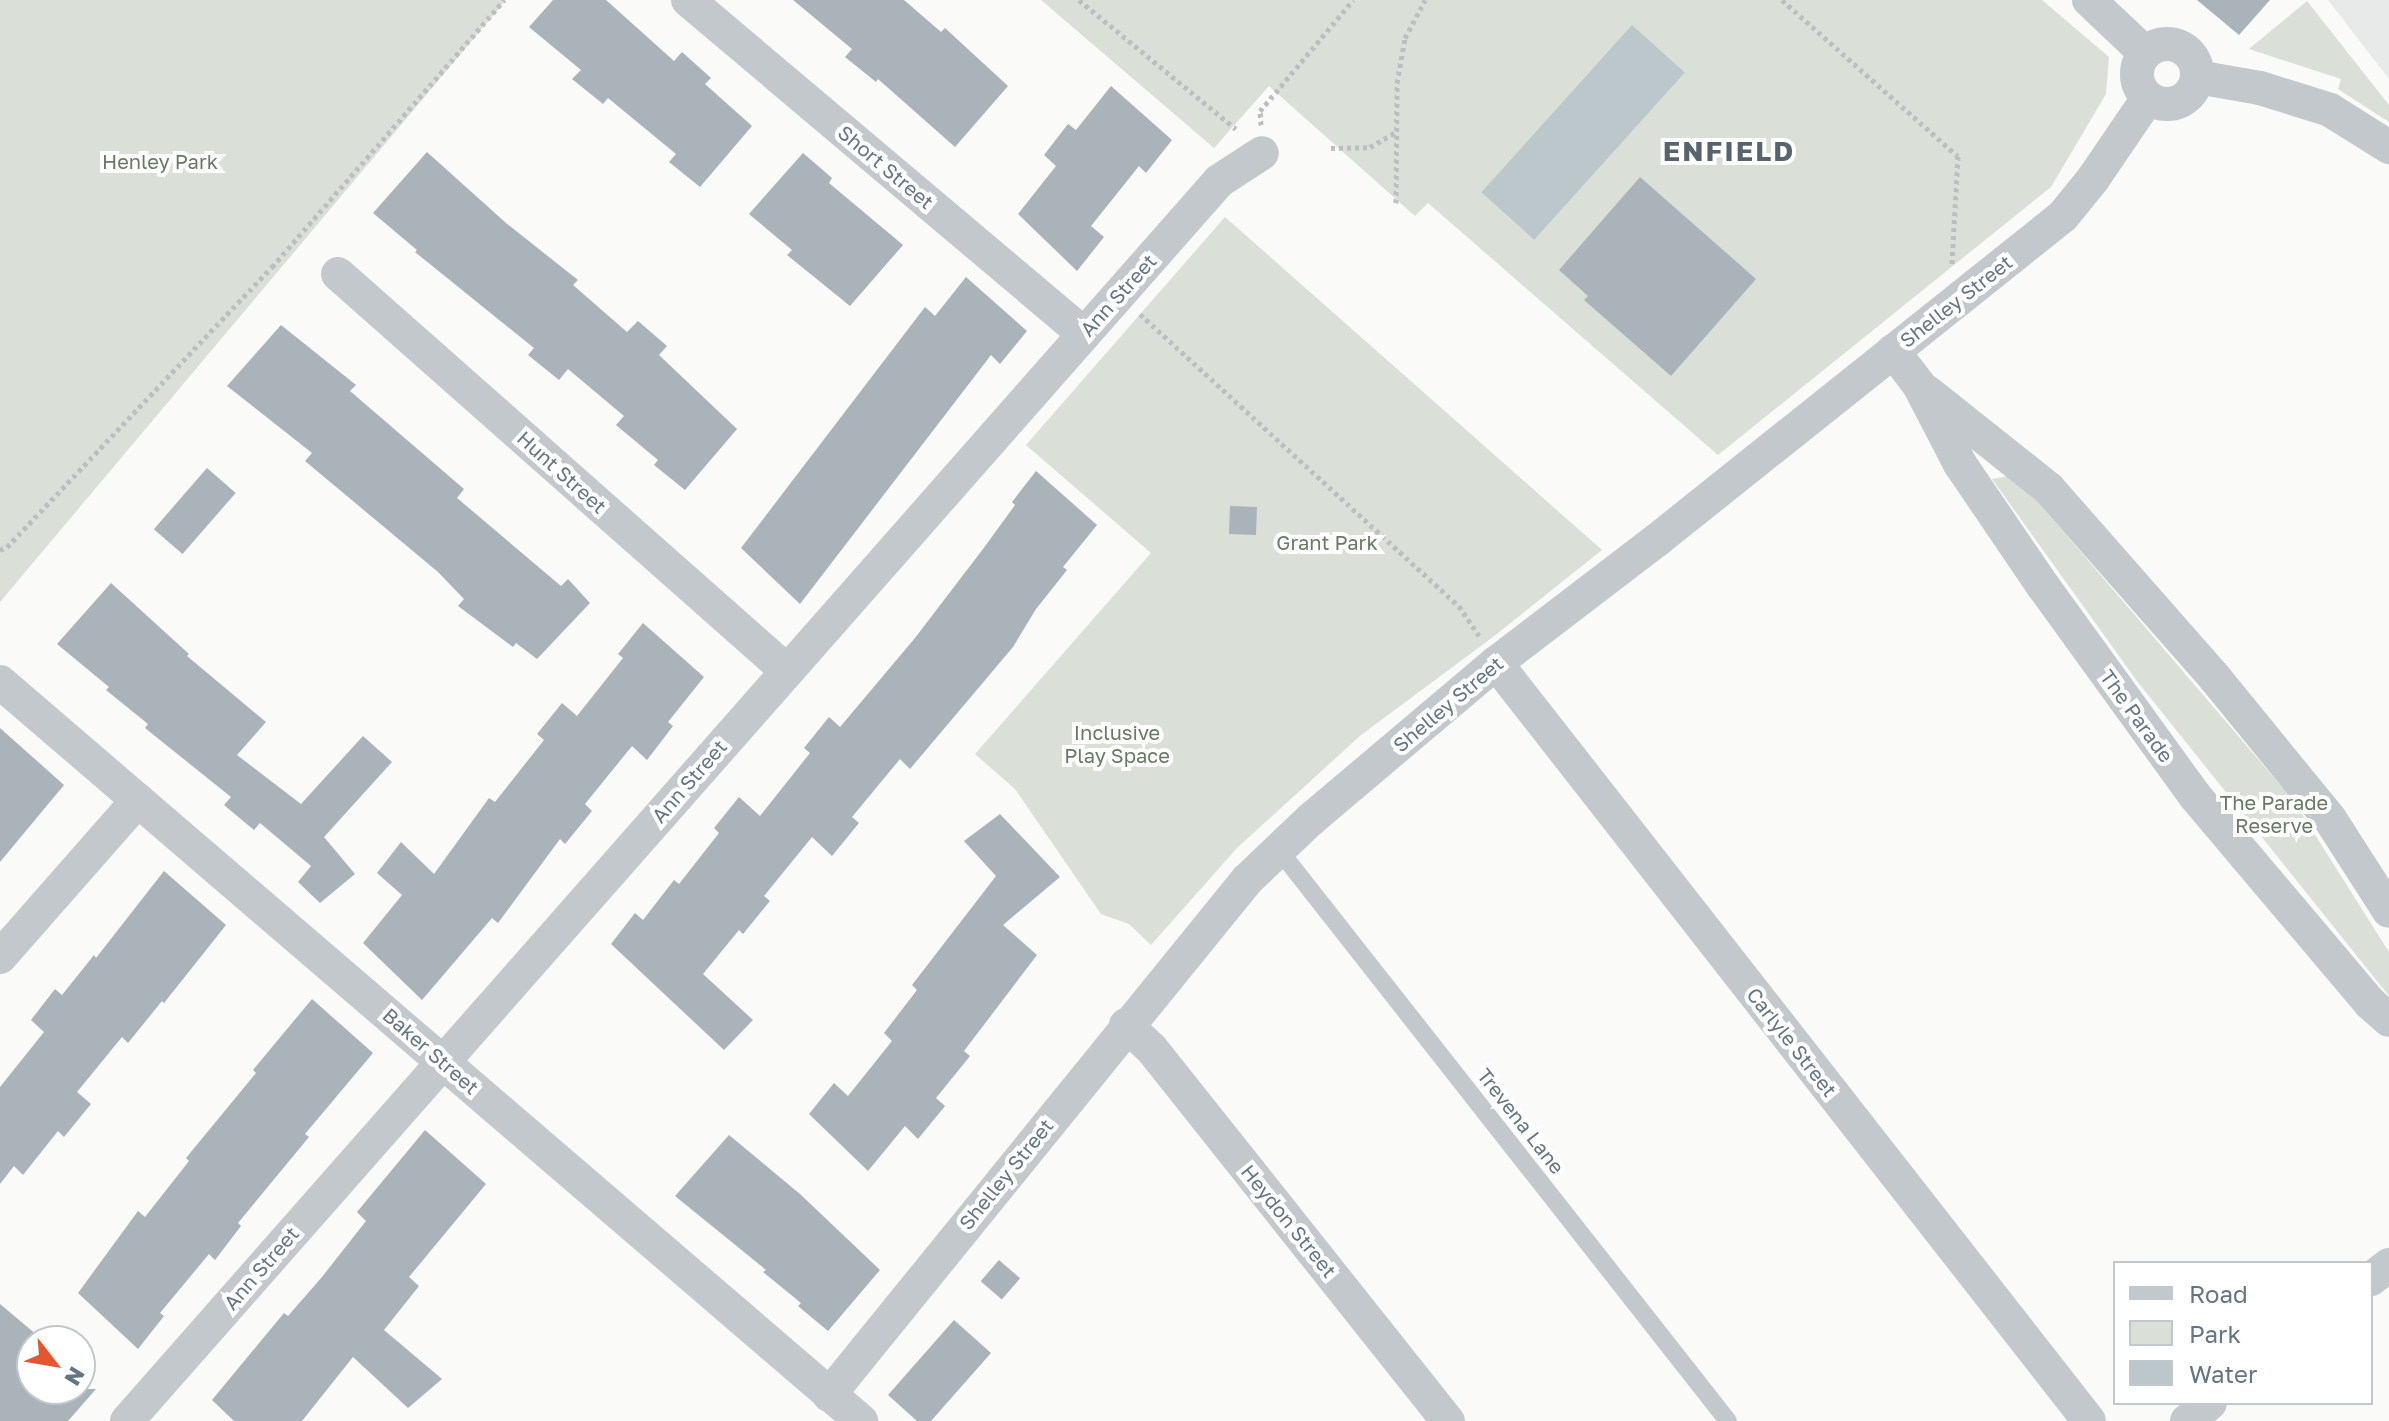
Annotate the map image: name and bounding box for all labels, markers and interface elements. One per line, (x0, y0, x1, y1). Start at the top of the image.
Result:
street label: Short Street (833, 120, 939, 214)
district label: ENFIELD (1663, 134, 1795, 168)
park label: Henley Park (102, 149, 218, 173)
street label: Ann Street (1075, 249, 1161, 341)
street label: Shelley Street (1895, 250, 2017, 352)
street label: Hunt Street (513, 426, 611, 518)
park label: Grant Park (1276, 530, 1378, 554)
street label: Shelley Street (1388, 651, 1508, 757)
street label: The Parade (2095, 665, 2179, 767)
park label: Inclusive Play Space (1064, 721, 1170, 768)
street label: Ann Street (646, 735, 732, 827)
park label: The Parade Reserve (2220, 791, 2328, 838)
street label: Carlyle Street (1742, 983, 1842, 1101)
street label: Baker Street (378, 1003, 484, 1099)
street label: Trevena Lane (1472, 1063, 1570, 1179)
street label: Shelley Street (954, 1114, 1058, 1234)
street label: Heydon Street (1236, 1160, 1342, 1282)
street label: Ann Street (218, 1222, 304, 1314)
legend (2113, 1261, 2373, 1405)
text: Road (2189, 1279, 2248, 1308)
text: Park (2189, 1319, 2241, 1348)
north arrow (16, 1325, 96, 1405)
text: Water (2189, 1359, 2257, 1388)
text: N (59, 1362, 91, 1391)

